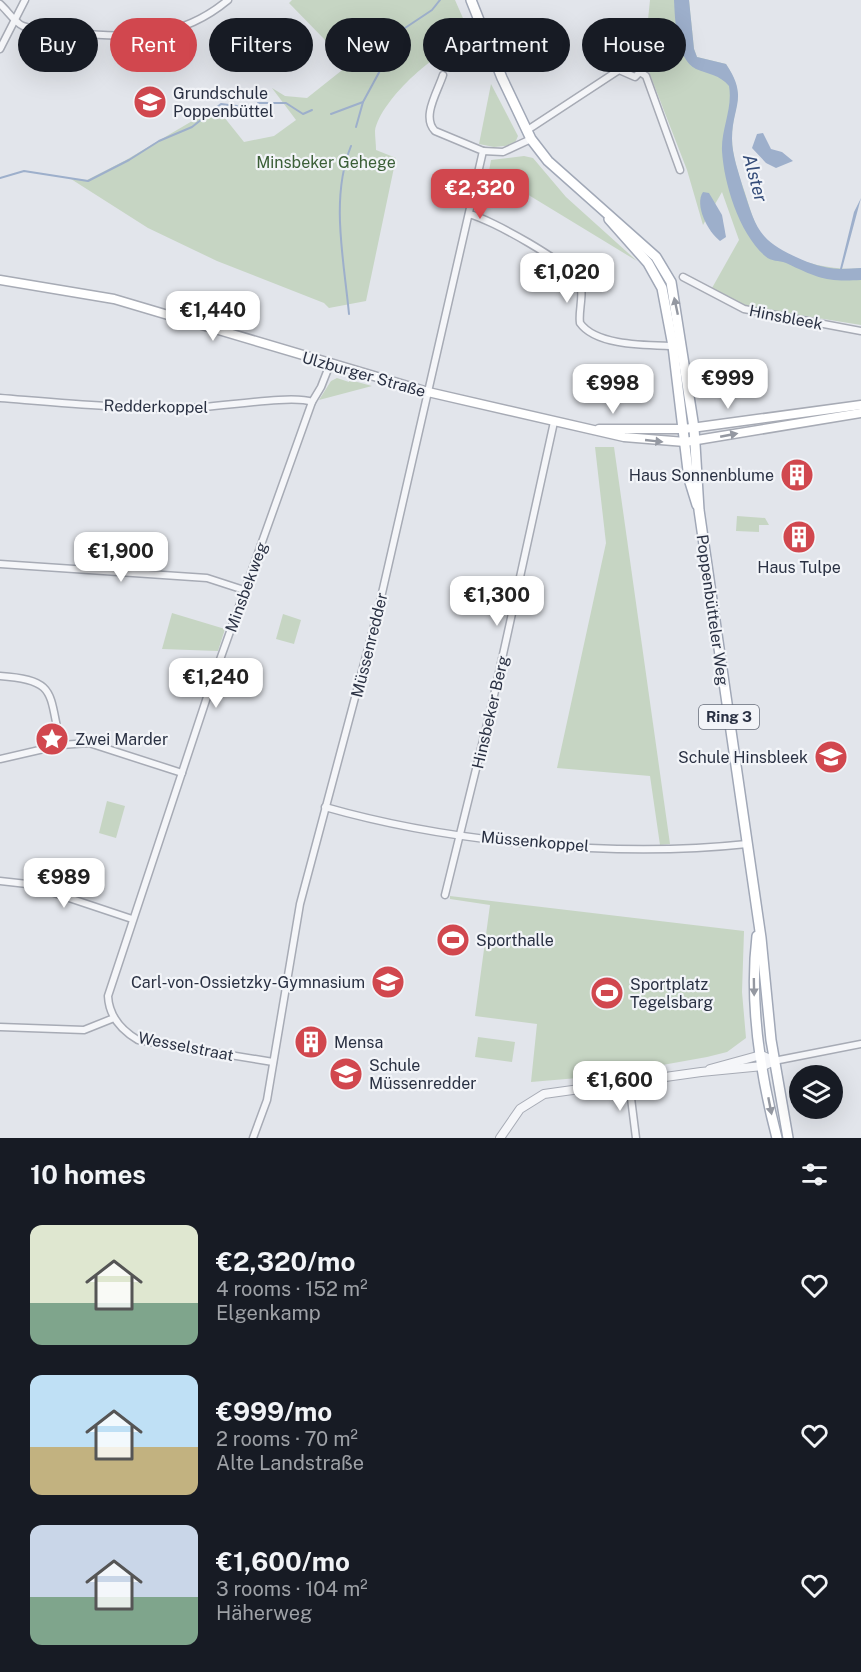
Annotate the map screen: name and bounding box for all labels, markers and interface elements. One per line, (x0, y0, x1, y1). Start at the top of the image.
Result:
chip: Buy (18, 18, 98, 72)
chip: Rent (110, 18, 197, 72)
chip: Filters (209, 18, 313, 72)
chip: New (325, 18, 411, 72)
chip: Apartment (423, 18, 570, 72)
chip: House (582, 18, 686, 72)
school or university icon: Grundschule Poppenbüttel (132, 84, 168, 120)
place label: Grundschule Poppenbüttel (173, 84, 274, 121)
water label: Alster (739, 152, 772, 204)
park label: Minsbeker Gehege (256, 153, 396, 172)
pin: €2,320 (431, 169, 529, 220)
text: €2,320 (445, 176, 515, 200)
pin: €1,020 (518, 253, 616, 304)
text: €1,020 (534, 260, 600, 284)
pin: €1,440 (164, 291, 262, 342)
one-way arrow (671, 297, 680, 316)
text: €1,440 (180, 298, 246, 322)
street label: Hinsbleek (747, 301, 824, 334)
street label: Ulzburger Straße (300, 348, 428, 401)
pin: €999 (692, 359, 764, 410)
pin: €998 (577, 364, 649, 415)
text: €999 (702, 366, 754, 390)
text: €998 (587, 371, 639, 395)
street label: Redderkoppel (104, 396, 209, 417)
one-way arrow (719, 429, 738, 439)
one-way arrow (645, 436, 664, 446)
building icon: Haus Sonnenblume (779, 457, 815, 493)
place label: Haus Sonnenblume (629, 466, 774, 485)
building icon: Haus Tulpe (781, 519, 817, 555)
pin: €1,900 (72, 532, 170, 583)
street label: Poppenbütteler Weg (692, 533, 733, 687)
text: €1,900 (88, 539, 154, 563)
street label: Minsbekweg (221, 539, 272, 635)
place label: Haus Tulpe (757, 558, 841, 577)
pin: €1,300 (448, 576, 546, 627)
text: €1,300 (464, 583, 530, 607)
street label: Müssenredder (347, 591, 392, 700)
street label: Hinsbeker Berg (468, 654, 513, 771)
pin: €1,240 (167, 658, 265, 709)
text: €1,240 (183, 665, 249, 689)
road number: Ring 3 (699, 705, 759, 729)
place icon: Zwei Marder (34, 721, 70, 757)
place label: Zwei Marder (75, 730, 168, 749)
school or university icon: Schule Hinsbleek (813, 739, 849, 775)
place label: Schule Hinsbleek (678, 748, 808, 767)
street label: Müssenkoppel (480, 827, 590, 856)
pin: €989 (28, 858, 100, 909)
text: €989 (38, 865, 90, 889)
sports icon: Sporthalle (435, 922, 471, 958)
place label: Sporthalle (476, 931, 554, 950)
school or university icon: Carl-von-Ossietzky-Gymnasium (370, 964, 406, 1000)
place label: Carl-von-Ossietzky-Gymnasium (131, 973, 365, 992)
sports icon: Sportplatz Tegelsbarg (589, 975, 625, 1011)
place label: Sportplatz Tegelsbarg (630, 975, 713, 1012)
one-way arrow (749, 977, 759, 996)
building icon: Mensa (293, 1024, 329, 1060)
street label: Wesselstraat (136, 1028, 235, 1065)
place label: Mensa (334, 1033, 383, 1052)
school or university icon: Schule Müssenredder (328, 1056, 364, 1092)
place label: Schule Müssenredder (369, 1056, 477, 1093)
pin: €1,600 (571, 1061, 669, 1112)
map controls (789, 1065, 843, 1119)
button: layers (789, 1065, 843, 1119)
text: €1,600 (587, 1068, 653, 1092)
one-way arrow (766, 1097, 775, 1116)
icon: filters (798, 1158, 831, 1191)
text: 10 homes (30, 1159, 146, 1190)
text: €2,320/mo (216, 1246, 355, 1277)
icon: home (78, 1249, 150, 1321)
icon: heart (798, 1269, 831, 1302)
text: 4 rooms · 152 m² (216, 1277, 368, 1301)
text: Elgenkamp (216, 1301, 321, 1325)
text: €999/mo (216, 1396, 332, 1427)
icon: home (78, 1399, 150, 1471)
icon: heart (798, 1419, 831, 1452)
text: 2 rooms · 70 m² (216, 1427, 358, 1451)
text: Alte Landstraße (216, 1451, 364, 1475)
text: €1,600/mo (216, 1546, 350, 1577)
icon: home (78, 1549, 150, 1621)
icon: heart (798, 1569, 831, 1602)
text: 3 rooms · 104 m² (216, 1577, 368, 1601)
text: Häherweg (216, 1601, 312, 1625)

